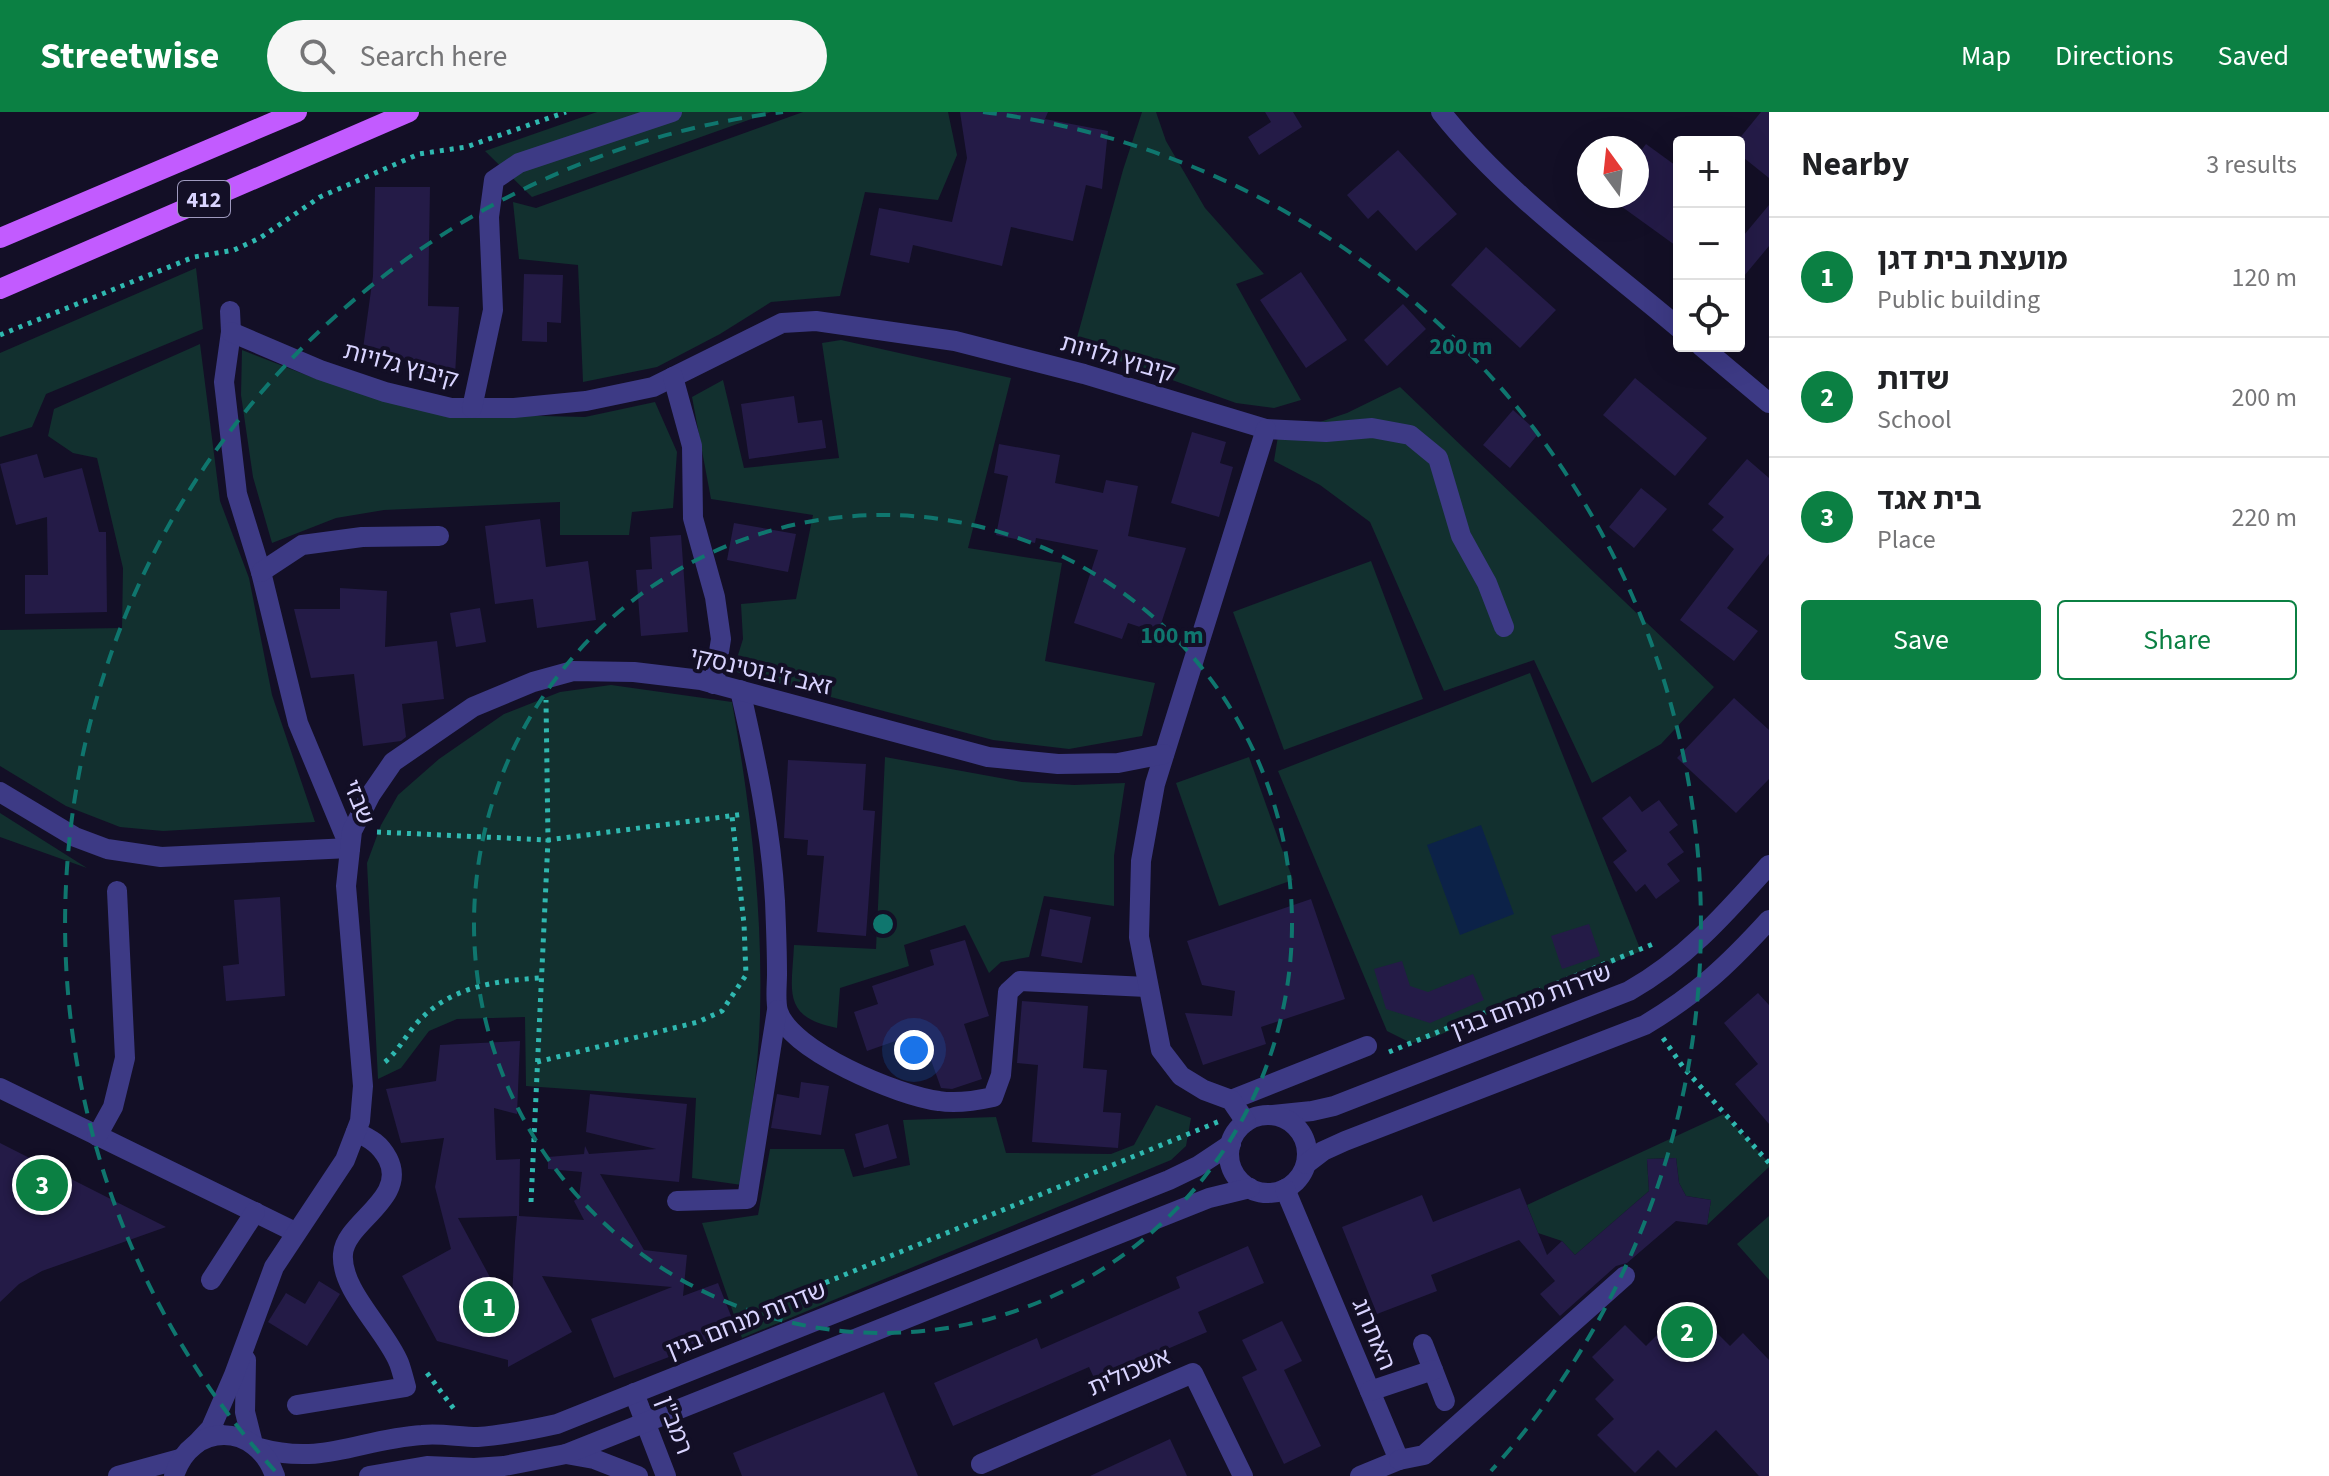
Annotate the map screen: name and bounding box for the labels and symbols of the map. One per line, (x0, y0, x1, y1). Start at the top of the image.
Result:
north arrow (1577, 136, 1649, 208)
road number: 412 (178, 181, 230, 217)
street label: קיבוץ גלויות (1056, 325, 1179, 392)
text: 200 m (1429, 329, 1493, 364)
street label: קיבוץ גלויות (339, 333, 462, 398)
text: 100 m (1140, 618, 1204, 653)
street label: זאב ז'בוטינסקי (686, 638, 836, 705)
street label: שבזי (334, 774, 383, 830)
centre of rings (869, 910, 897, 938)
street label: שדרות מנחם בגין (1446, 955, 1617, 1048)
your location (894, 1030, 934, 1070)
pin: 3 (16, 1155, 68, 1215)
street label: שדרות מנחם בגין (661, 1272, 831, 1368)
pin: 1 (463, 1277, 515, 1337)
street label: האתרוג (1343, 1293, 1404, 1376)
pin: 2 (1661, 1302, 1713, 1362)
street label: אשכולית (1082, 1339, 1176, 1406)
street label: רמב"ן (647, 1391, 702, 1459)

